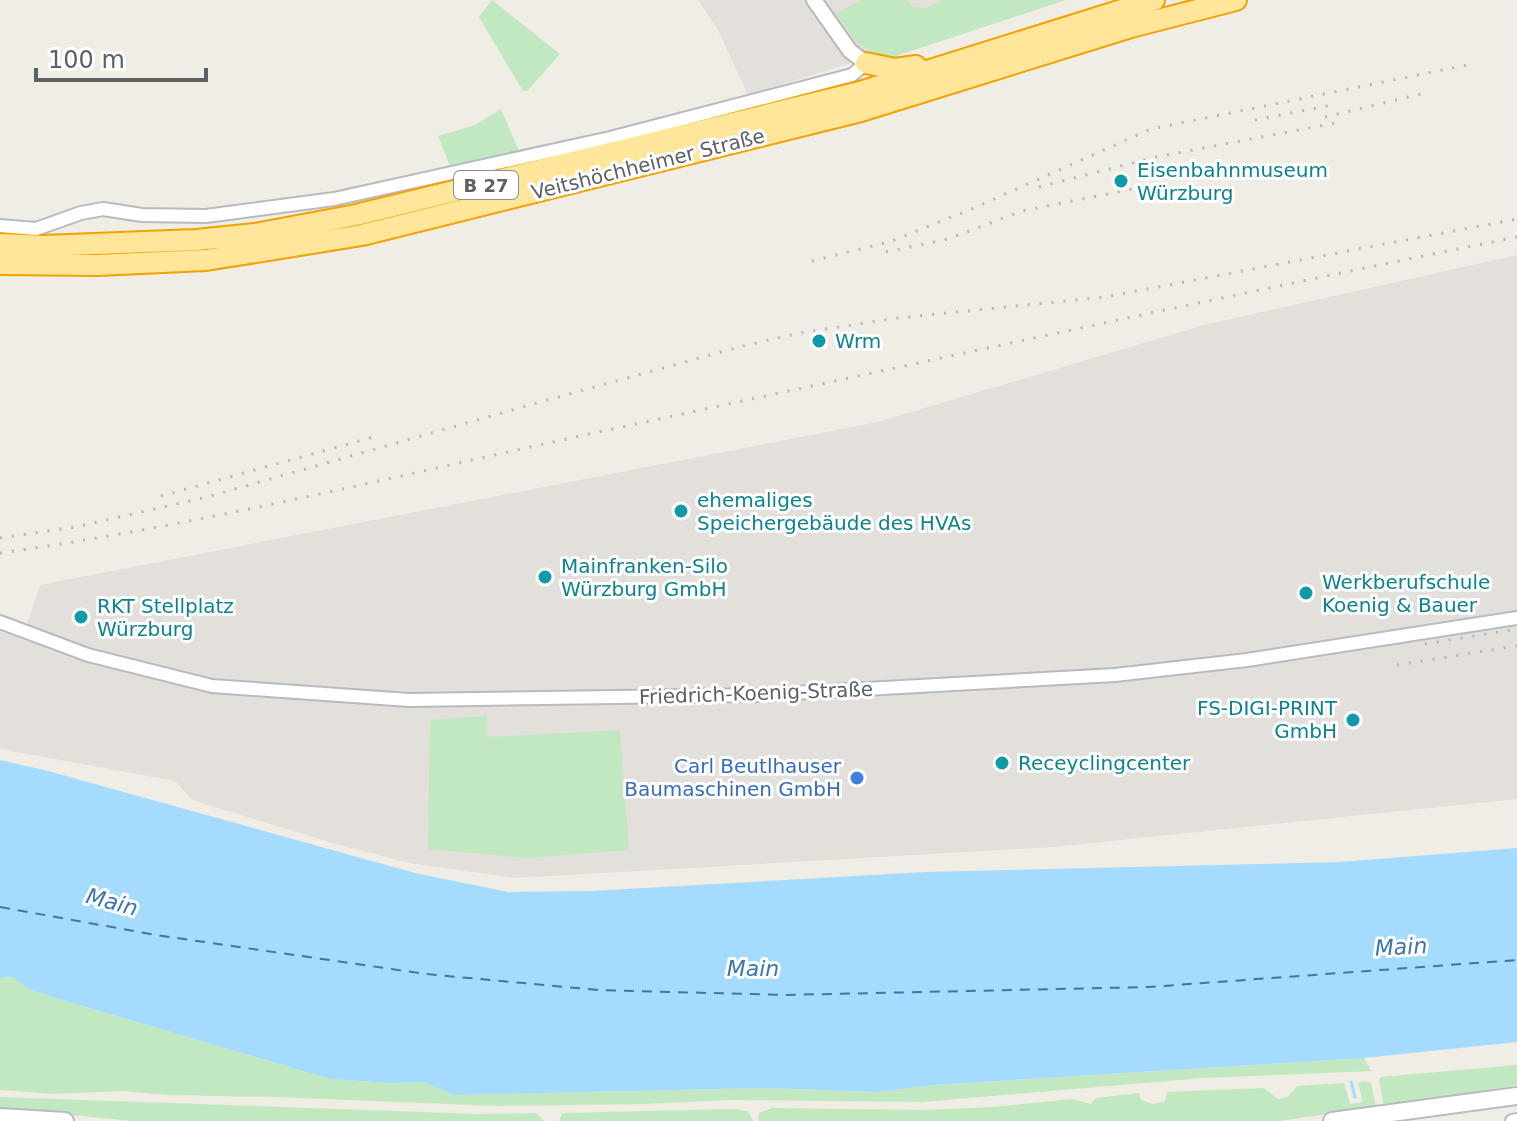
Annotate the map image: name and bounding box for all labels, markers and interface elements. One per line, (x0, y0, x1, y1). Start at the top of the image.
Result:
scale bar (36, 32, 206, 82)
text: 100 m (48, 46, 125, 74)
street label: Veitshöchheimer Straße (529, 123, 767, 205)
place label: Eisenbahnmuseum Würzburg (1137, 158, 1328, 205)
road number: B 27 (454, 171, 518, 199)
marker: Eisenbahnmuseum Würzburg (1112, 172, 1130, 190)
place label: Wrm (835, 329, 881, 353)
marker: Wrm (810, 332, 828, 350)
place label: ehemaliges Speichergebäude des HVAs (697, 488, 971, 535)
marker: ehemaliges Speichergebäude des HVAs (672, 502, 690, 520)
place label: Mainfranken-Silo Würzburg GmbH (561, 554, 728, 601)
marker: Mainfranken-Silo Würzburg GmbH (536, 568, 554, 586)
place label: Werkberufschule Koenig & Bauer (1322, 570, 1490, 617)
marker: Werkberufschule Koenig & Bauer (1297, 584, 1315, 602)
place label: RKT Stellplatz Würzburg (97, 594, 234, 641)
marker: RKT Stellplatz Würzburg (72, 608, 90, 626)
street label: Friedrich-Koenig-Straße (639, 677, 873, 709)
place label: FS-DIGI-PRINT GmbH (1197, 696, 1338, 743)
marker: FS-DIGI-PRINT GmbH (1344, 711, 1362, 729)
place label: Receyclingcenter (1018, 751, 1191, 775)
place label: Carl Beutlhauser Baumaschinen GmbH (624, 754, 842, 801)
marker: Receyclingcenter (993, 754, 1011, 772)
marker: Carl Beutlhauser Baumaschinen GmbH (848, 769, 866, 787)
water label: Main (83, 883, 141, 921)
water label: Main (1374, 933, 1428, 961)
water label: Main (727, 956, 779, 981)

